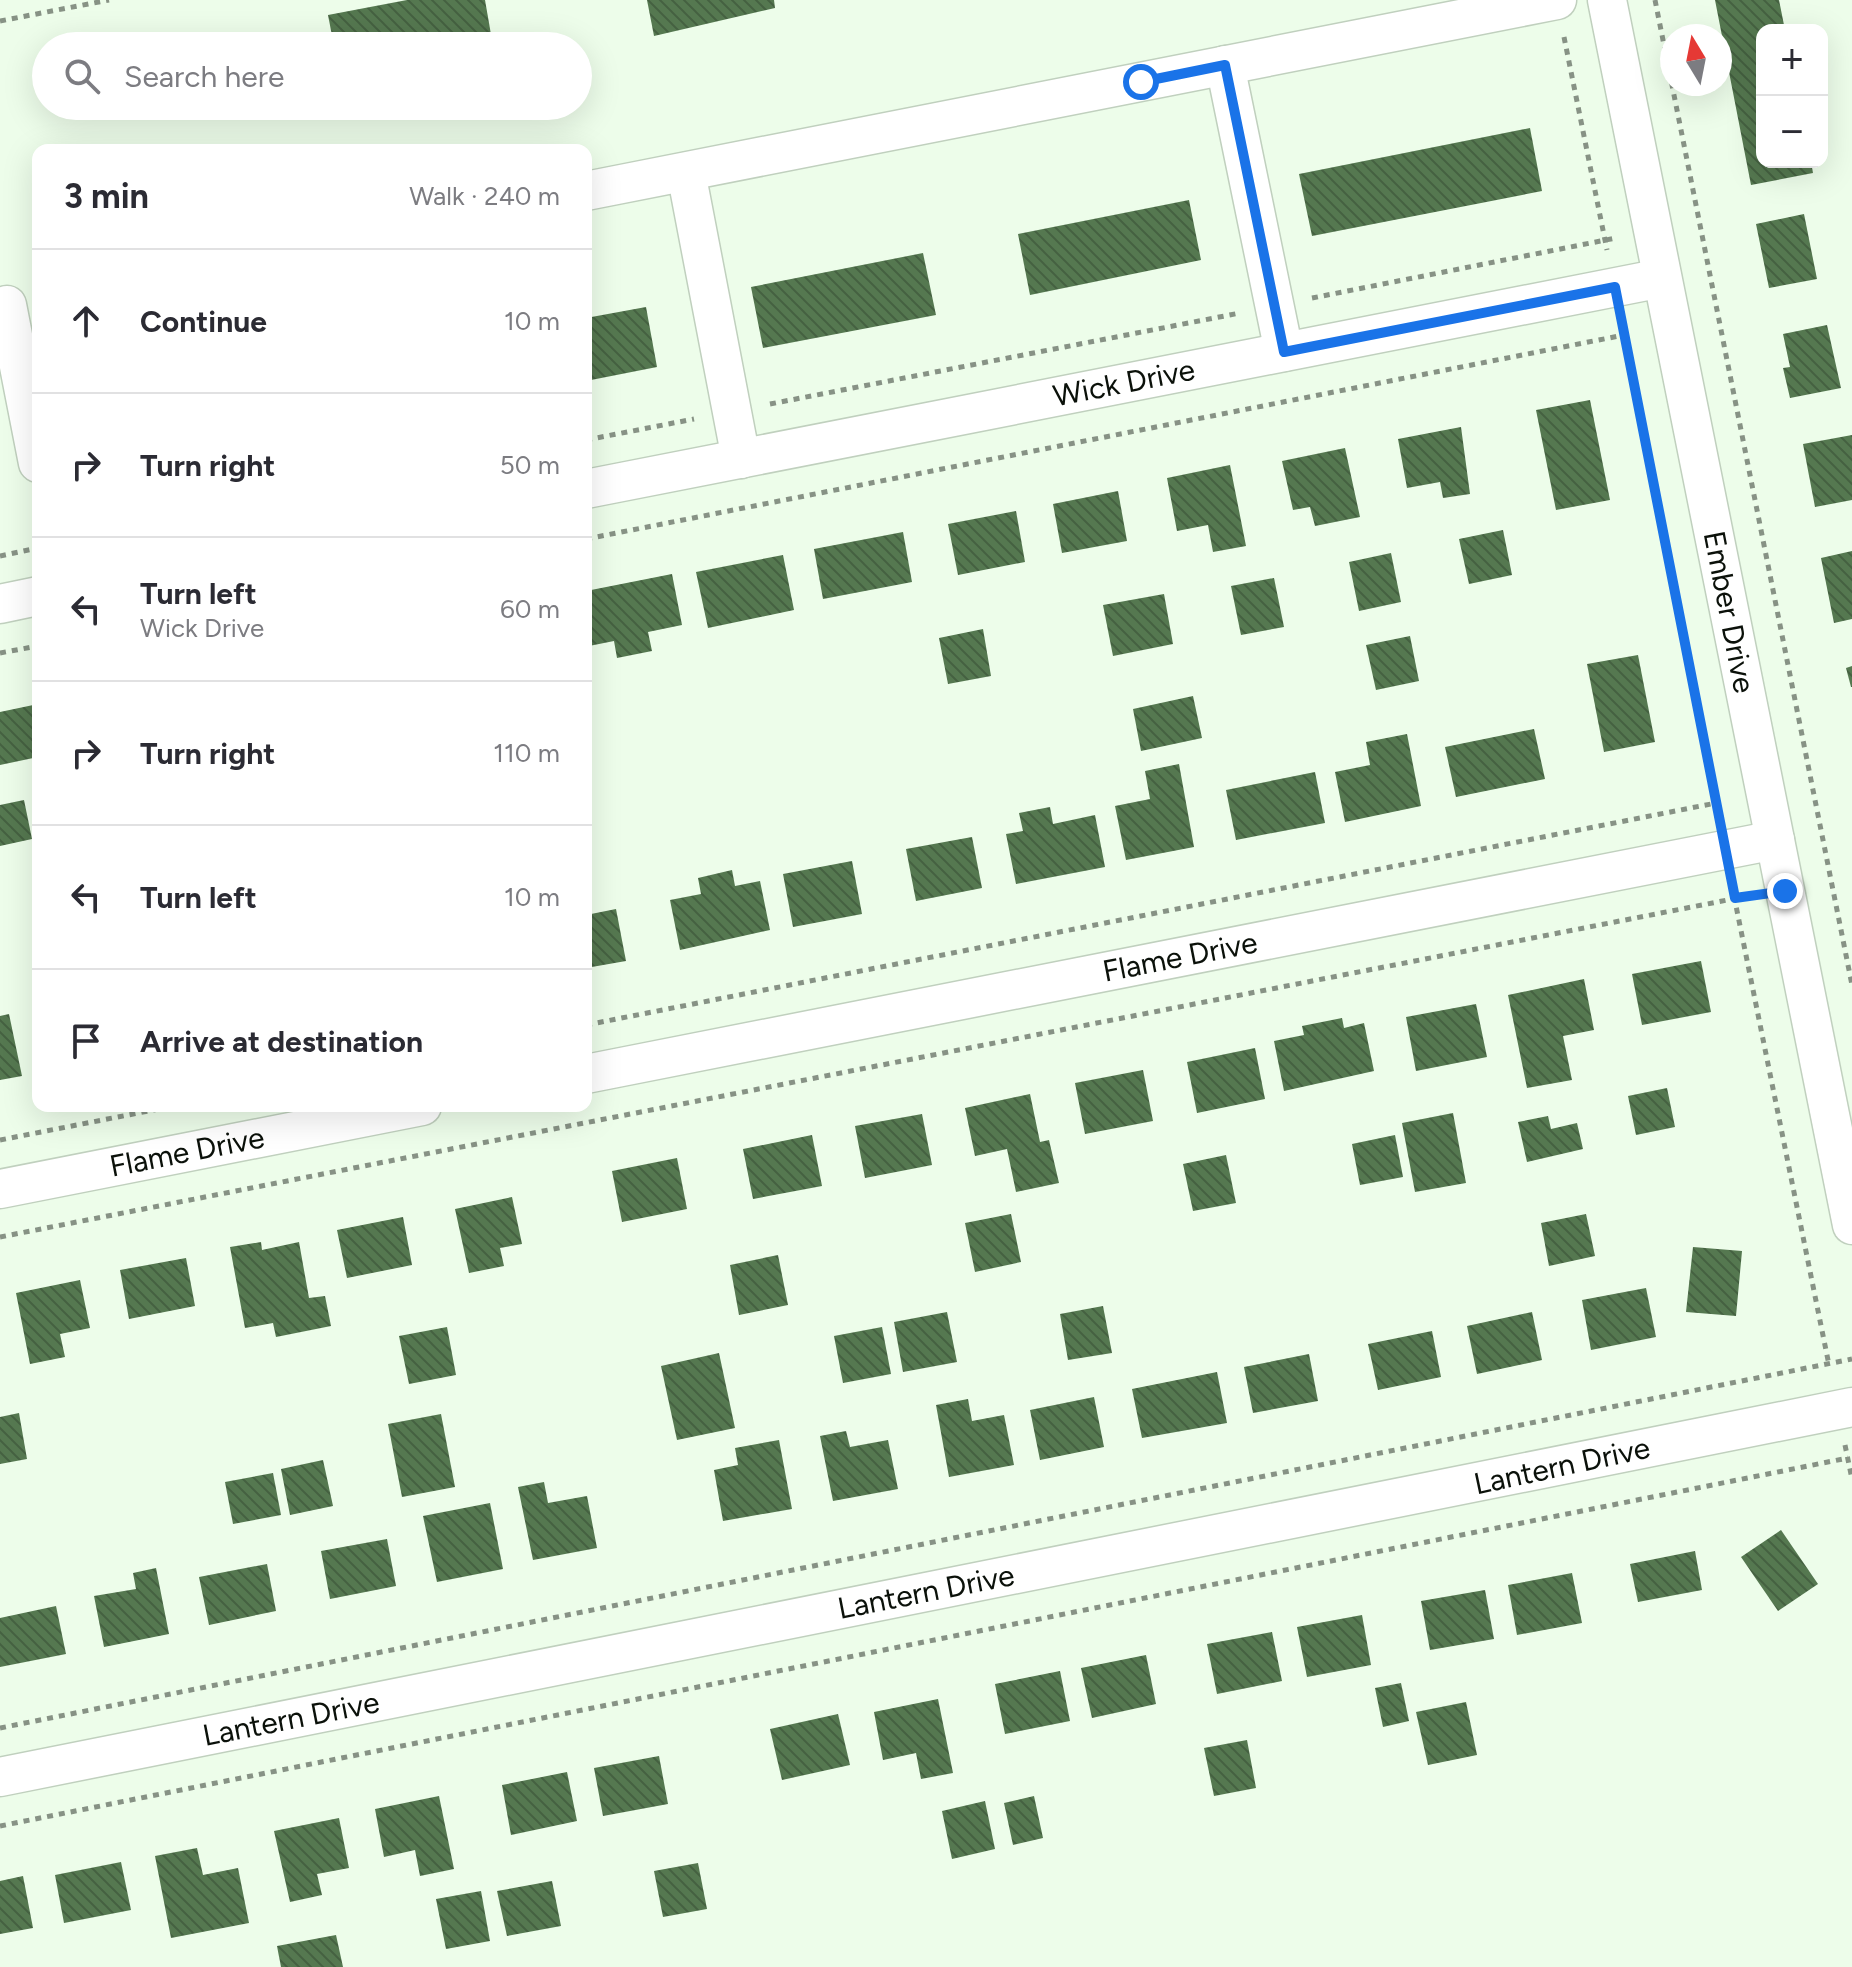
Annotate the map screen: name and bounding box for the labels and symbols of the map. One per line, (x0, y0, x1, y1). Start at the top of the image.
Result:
north arrow (1660, 24, 1732, 96)
route start (1123, 64, 1159, 100)
street label: Wick Drive (1050, 351, 1198, 414)
street label: Ember Drive (1696, 528, 1763, 696)
route end (1767, 873, 1803, 909)
street label: Flame Drive (1099, 923, 1260, 990)
street label: Flame Drive (106, 1118, 267, 1185)
street label: Lantern Drive (1471, 1429, 1653, 1502)
street label: Lantern Drive (835, 1556, 1017, 1627)
street label: Lantern Drive (200, 1683, 382, 1754)

